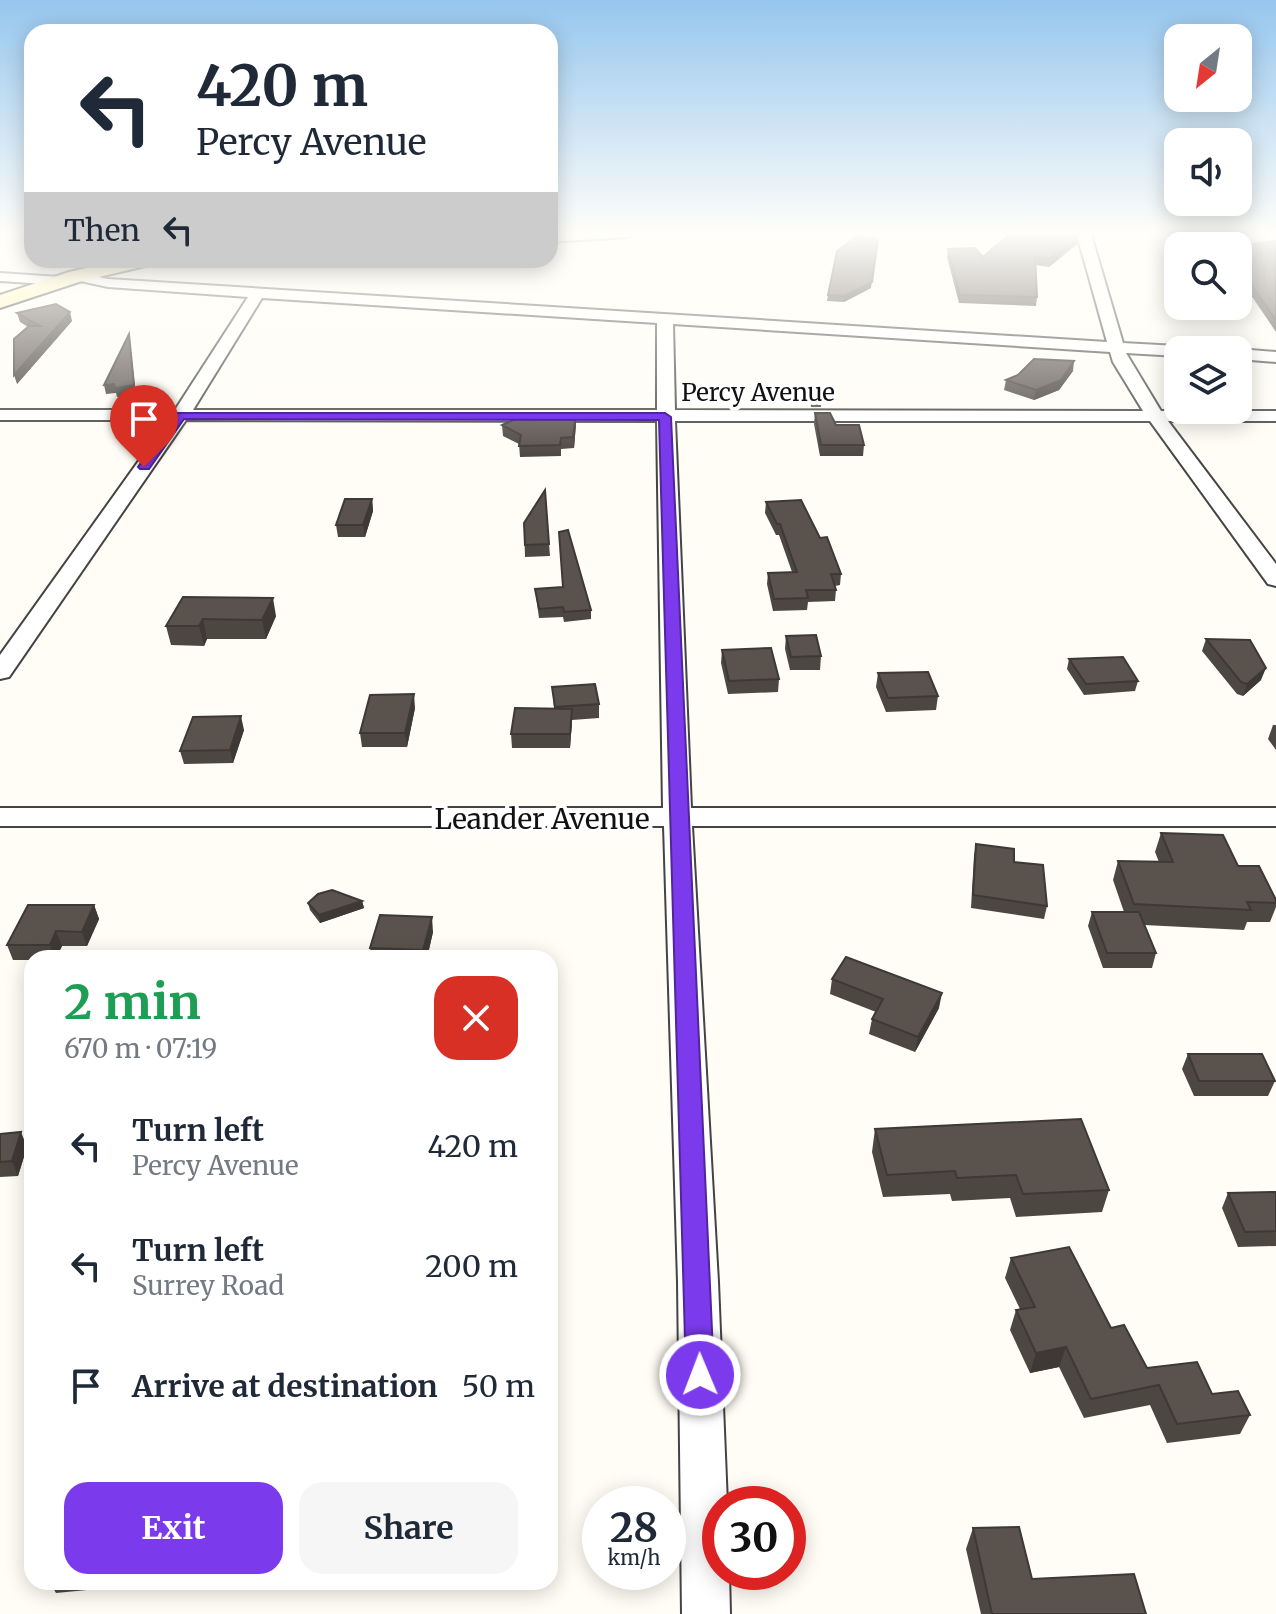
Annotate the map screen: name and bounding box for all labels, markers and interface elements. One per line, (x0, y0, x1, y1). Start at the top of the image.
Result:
north arrow (1164, 24, 1252, 112)
map controls (1164, 24, 1252, 424)
text: 420 m (196, 51, 368, 121)
icon: left (64, 56, 168, 160)
text: Percy Avenue (196, 120, 427, 165)
button: sound (1164, 128, 1252, 216)
icon: left (156, 208, 200, 252)
text: Then (64, 211, 140, 249)
button: search (1164, 232, 1252, 320)
button: layers (1164, 336, 1252, 424)
street label: Percy Avenue (681, 377, 835, 408)
pin (110, 385, 178, 467)
icon: arrive (122, 397, 166, 441)
street label: Leander Avenue (434, 801, 650, 837)
text: 2 min (64, 972, 201, 1032)
button: close (434, 976, 518, 1060)
text: 670 m · 07:19 (64, 1032, 217, 1065)
text: Turn left (132, 1111, 264, 1149)
icon: left (64, 1124, 108, 1168)
text: 420 m (428, 1127, 518, 1165)
text: Percy Avenue (132, 1149, 299, 1182)
text: Turn left (132, 1231, 264, 1269)
icon: left (64, 1244, 108, 1288)
text: 200 m (425, 1247, 518, 1285)
text: Surrey Road (132, 1269, 284, 1302)
position arrow (658, 1333, 742, 1417)
icon: arrive (64, 1364, 108, 1408)
text: Arrive at destination (132, 1367, 438, 1405)
text: 50 m (462, 1367, 535, 1405)
button: Exit (64, 1482, 283, 1574)
button: Share (299, 1482, 518, 1574)
speed limit sign: 30 (702, 1486, 806, 1590)
text: 28 (610, 1503, 658, 1553)
text: km/h (608, 1545, 660, 1570)

